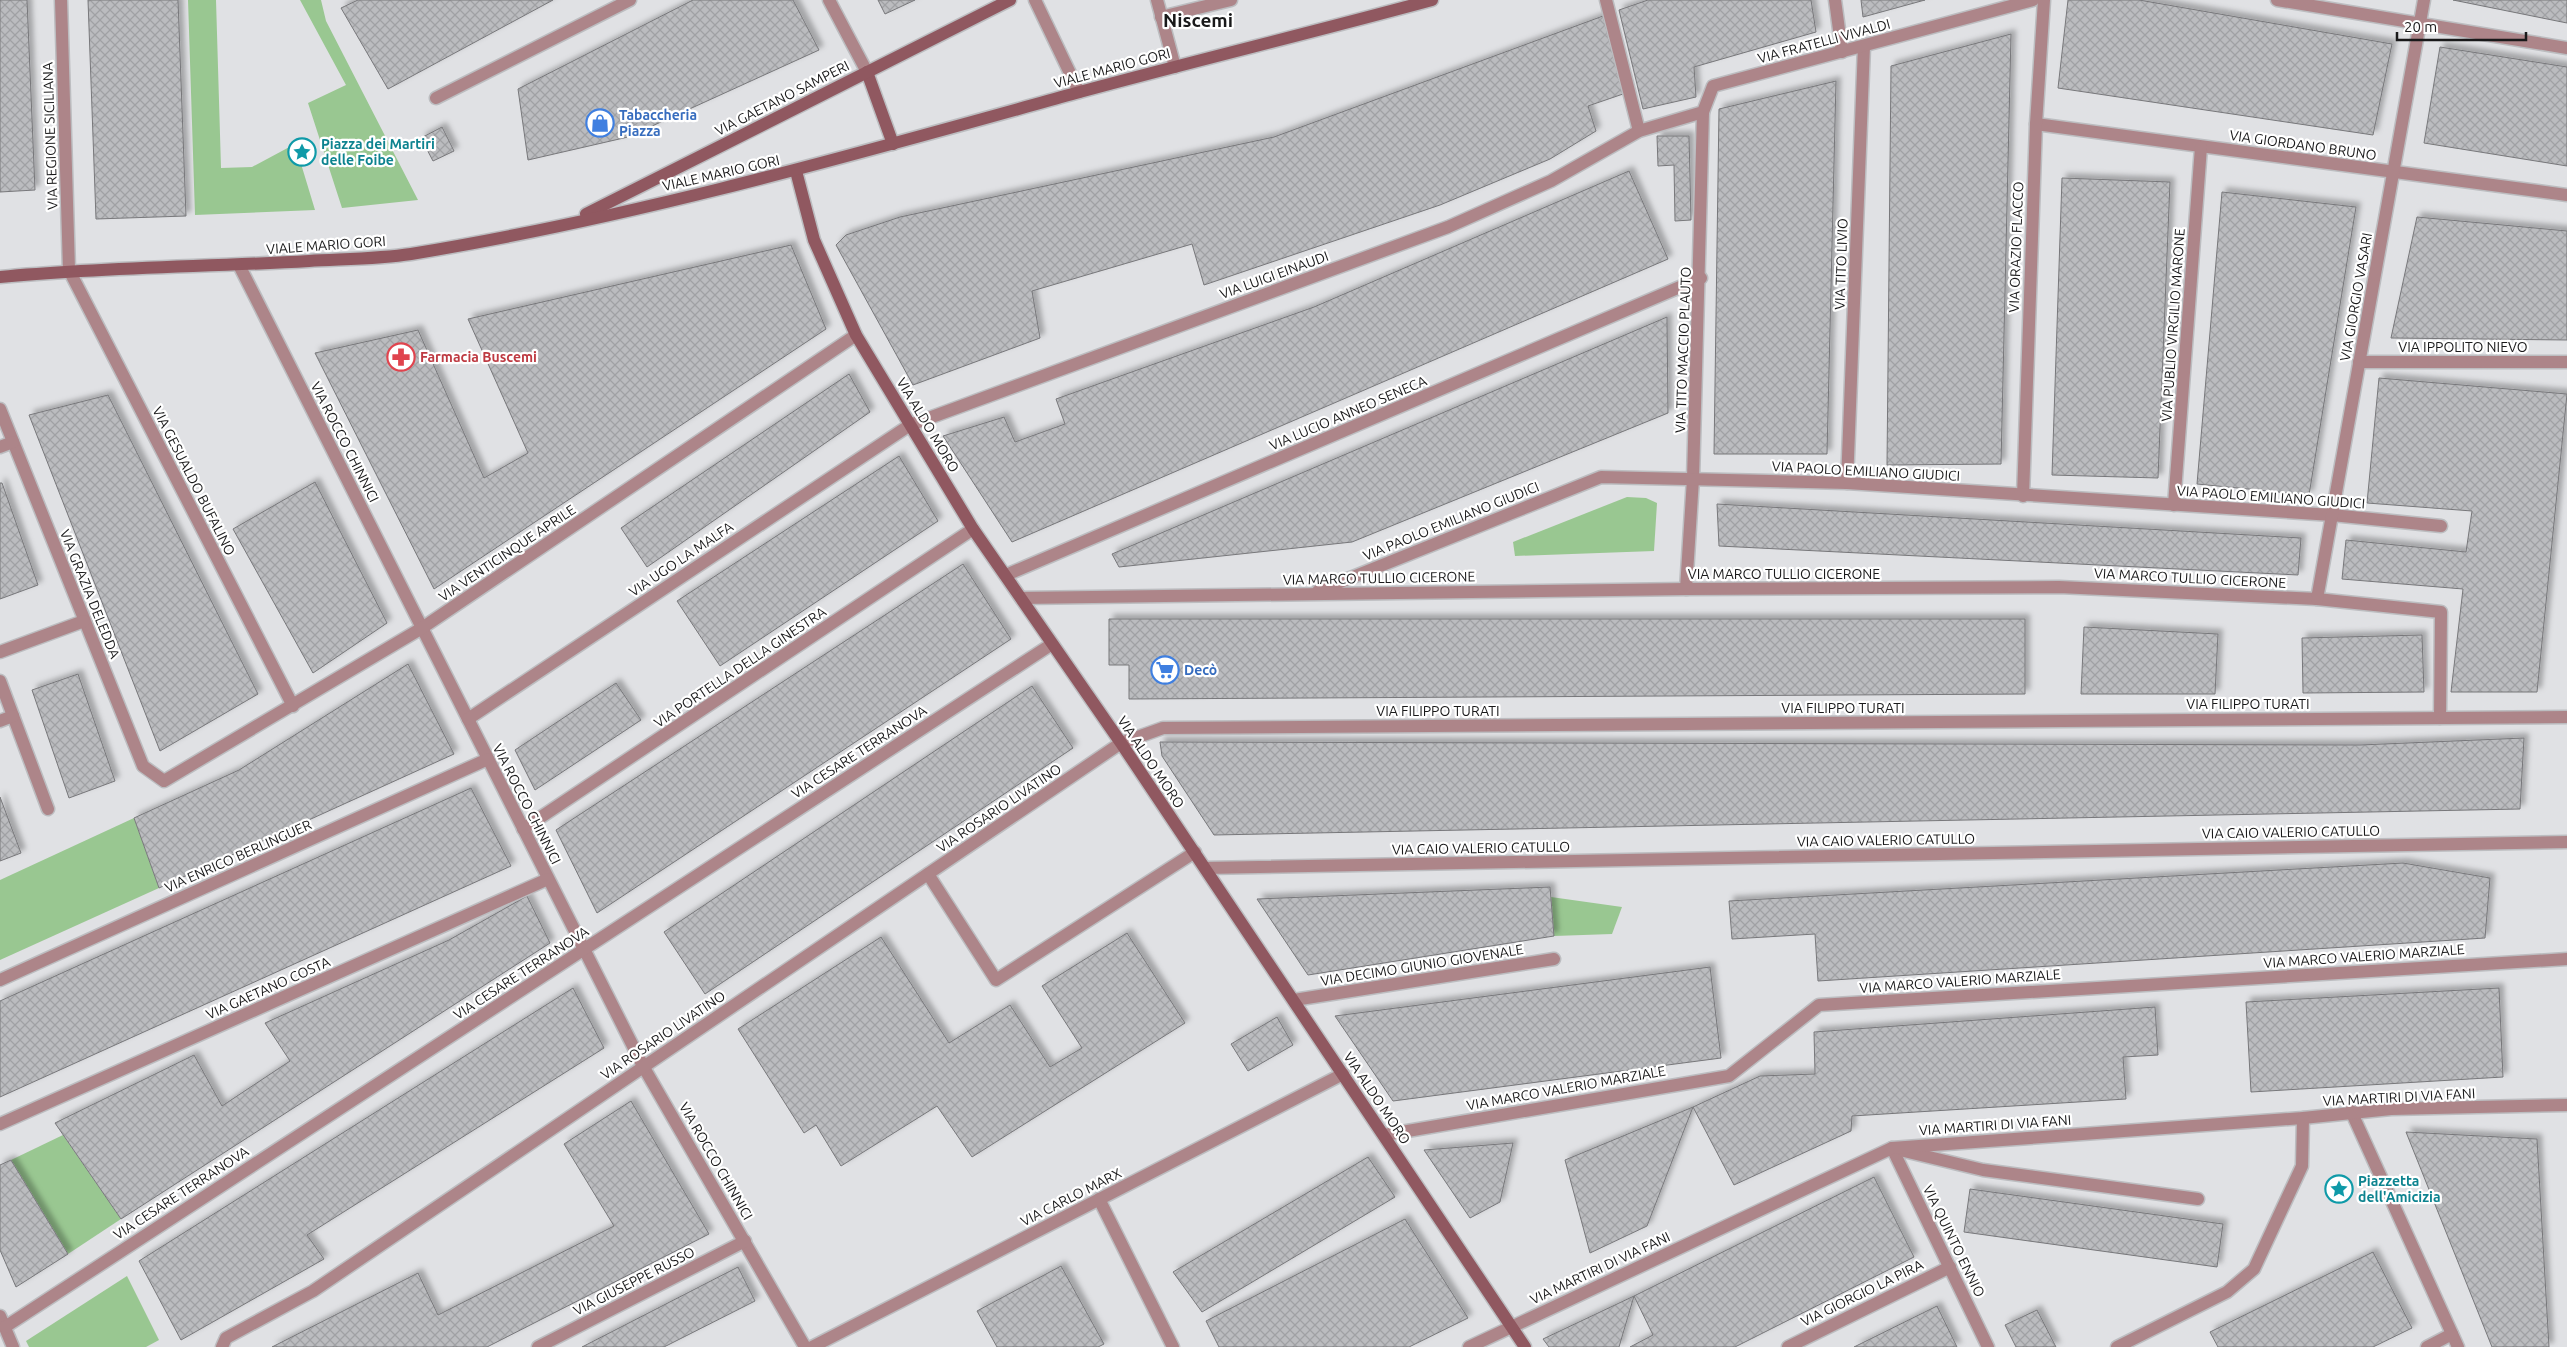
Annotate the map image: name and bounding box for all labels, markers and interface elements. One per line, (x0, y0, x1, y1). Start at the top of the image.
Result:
district label: Niscemi (1163, 9, 1233, 31)
scale bar (2397, 10, 2526, 42)
street label: VIA FRATELLI VIVALDI (1756, 16, 1892, 66)
text: 20 m (2404, 18, 2437, 35)
street label: VIALE MARIO GORI (1052, 45, 1172, 91)
street label: VIA GAETANO SAMPERI (712, 57, 852, 139)
street label: VIA REGIONE SICILIANA (39, 62, 61, 210)
place label: Tabaccheria Piazza (619, 107, 697, 139)
shop icon: Tabaccheria Piazza (585, 108, 615, 138)
street label: VIA GIORDANO BRUNO (2229, 127, 2378, 163)
place label: Piazza dei Martiri delle Foibe (321, 136, 435, 168)
place icon: Piazza dei Martiri delle Foibe (287, 137, 317, 167)
street label: VIALE MARIO GORI (661, 152, 781, 194)
street label: VIA ORAZIO FLACCO (2006, 181, 2026, 313)
street label: VIA TITO LIVIO (1831, 218, 1851, 310)
street label: VIA PUBLIO VIRGILIO MARONE (2158, 228, 2188, 422)
street label: VIA GIORGIO VASARI (2337, 231, 2375, 363)
street label: VIALE MARIO GORI (266, 233, 386, 257)
street label: VIA LUIGI EINAUDI (1217, 248, 1331, 302)
street label: VIA TITO MACCIO PLAUTO (1672, 266, 1694, 433)
street label: VIA IPPOLITO NIEVO (2398, 339, 2528, 355)
pharmacy icon: Farmacia Buscemi (386, 342, 416, 372)
place label: Farmacia Buscemi (420, 349, 537, 365)
street label: VIA LUCIO ANNEO SENECA (1267, 373, 1429, 453)
street label: VIA ALDO MORO (893, 375, 963, 475)
street label: VIA ROCCO CHINNICI (308, 379, 382, 505)
street label: VIA GESUALDO BUFALINO (149, 404, 239, 558)
street label: VIA PAOLO EMILIANO GIUDICI (1771, 458, 1961, 484)
street label: VIA PAOLO EMILIANO GIUDICI (1361, 478, 1541, 564)
street label: VIA PAOLO EMILIANO GIUDICI (2176, 482, 2366, 512)
street label: VIA VENTICINQUE APRILE (436, 501, 578, 605)
street label: VIA UGO LA MALFA (626, 518, 736, 600)
street label: VIA GRAZIA DELEDDA (57, 527, 123, 661)
street label: VIA MARCO TULLIO CICERONE (2093, 565, 2287, 591)
street label: VIA MARCO TULLIO CICERONE (1688, 566, 1880, 582)
street label: VIA MARCO TULLIO CICERONE (1283, 568, 1475, 588)
street label: VIA PORTELLA DELLA GINESTRA (651, 603, 829, 731)
supermarket icon: Decò (1150, 655, 1180, 685)
place label: Decò (1184, 662, 1217, 678)
street label: VIA FILIPPO TURATI (2186, 696, 2310, 712)
street label: VIA FILIPPO TURATI (1781, 700, 1905, 716)
street label: VIA CESARE TERRANOVA (788, 702, 930, 802)
street label: VIA FILIPPO TURATI (1376, 703, 1500, 719)
street label: VIA ALDO MORO (1114, 713, 1188, 811)
street label: VIA ROCCO CHINNICI (490, 741, 564, 867)
street label: VIA ROSARIO LIVATINO (934, 760, 1064, 856)
street label: VIA ENRICO BERLINGUER (162, 816, 314, 896)
street label: VIA CAIO VALERIO CATULLO (2202, 822, 2380, 842)
street label: VIA CAIO VALERIO CATULLO (1797, 830, 1975, 850)
street label: VIA CAIO VALERIO CATULLO (1392, 838, 1570, 858)
street label: VIA CESARE TERRANOVA (450, 923, 592, 1023)
street label: VIA DECIMO GIUNIO GIOVENALE (1319, 941, 1525, 989)
street label: VIA MARCO VALERIO MARZIALE (2263, 941, 2465, 971)
street label: VIA GAETANO COSTA (204, 953, 332, 1023)
street label: VIA MARCO VALERIO MARZIALE (1859, 966, 2061, 996)
street label: VIA ROSARIO LIVATINO (598, 987, 728, 1083)
street label: VIA ALDO MORO (1340, 1049, 1414, 1147)
street label: VIA MARCO VALERIO MARZIALE (1465, 1063, 1667, 1113)
street label: VIA MARTIRI DI VIA FANI (2322, 1085, 2476, 1109)
street label: VIA ROCCO CHINNICI (676, 1099, 756, 1223)
street label: VIA MARTIRI DI VIA FANI (1918, 1112, 2072, 1138)
street label: VIA CESARE TERRANOVA (110, 1143, 252, 1243)
street label: VIA CARLO MARX (1018, 1164, 1124, 1229)
place label: Piazzetta dell'Amicizia (2358, 1173, 2441, 1205)
place icon: Piazzetta dell'Amicizia (2324, 1174, 2354, 1204)
street label: VIA QUINTO ENNIO (1920, 1182, 1988, 1300)
street label: VIA MARTIRI DI VIA FANI (1527, 1228, 1673, 1308)
street label: VIA GIUSEPPE RUSSO (571, 1243, 697, 1319)
street label: VIA GIORGIO LA PIRA (1798, 1256, 1926, 1330)

